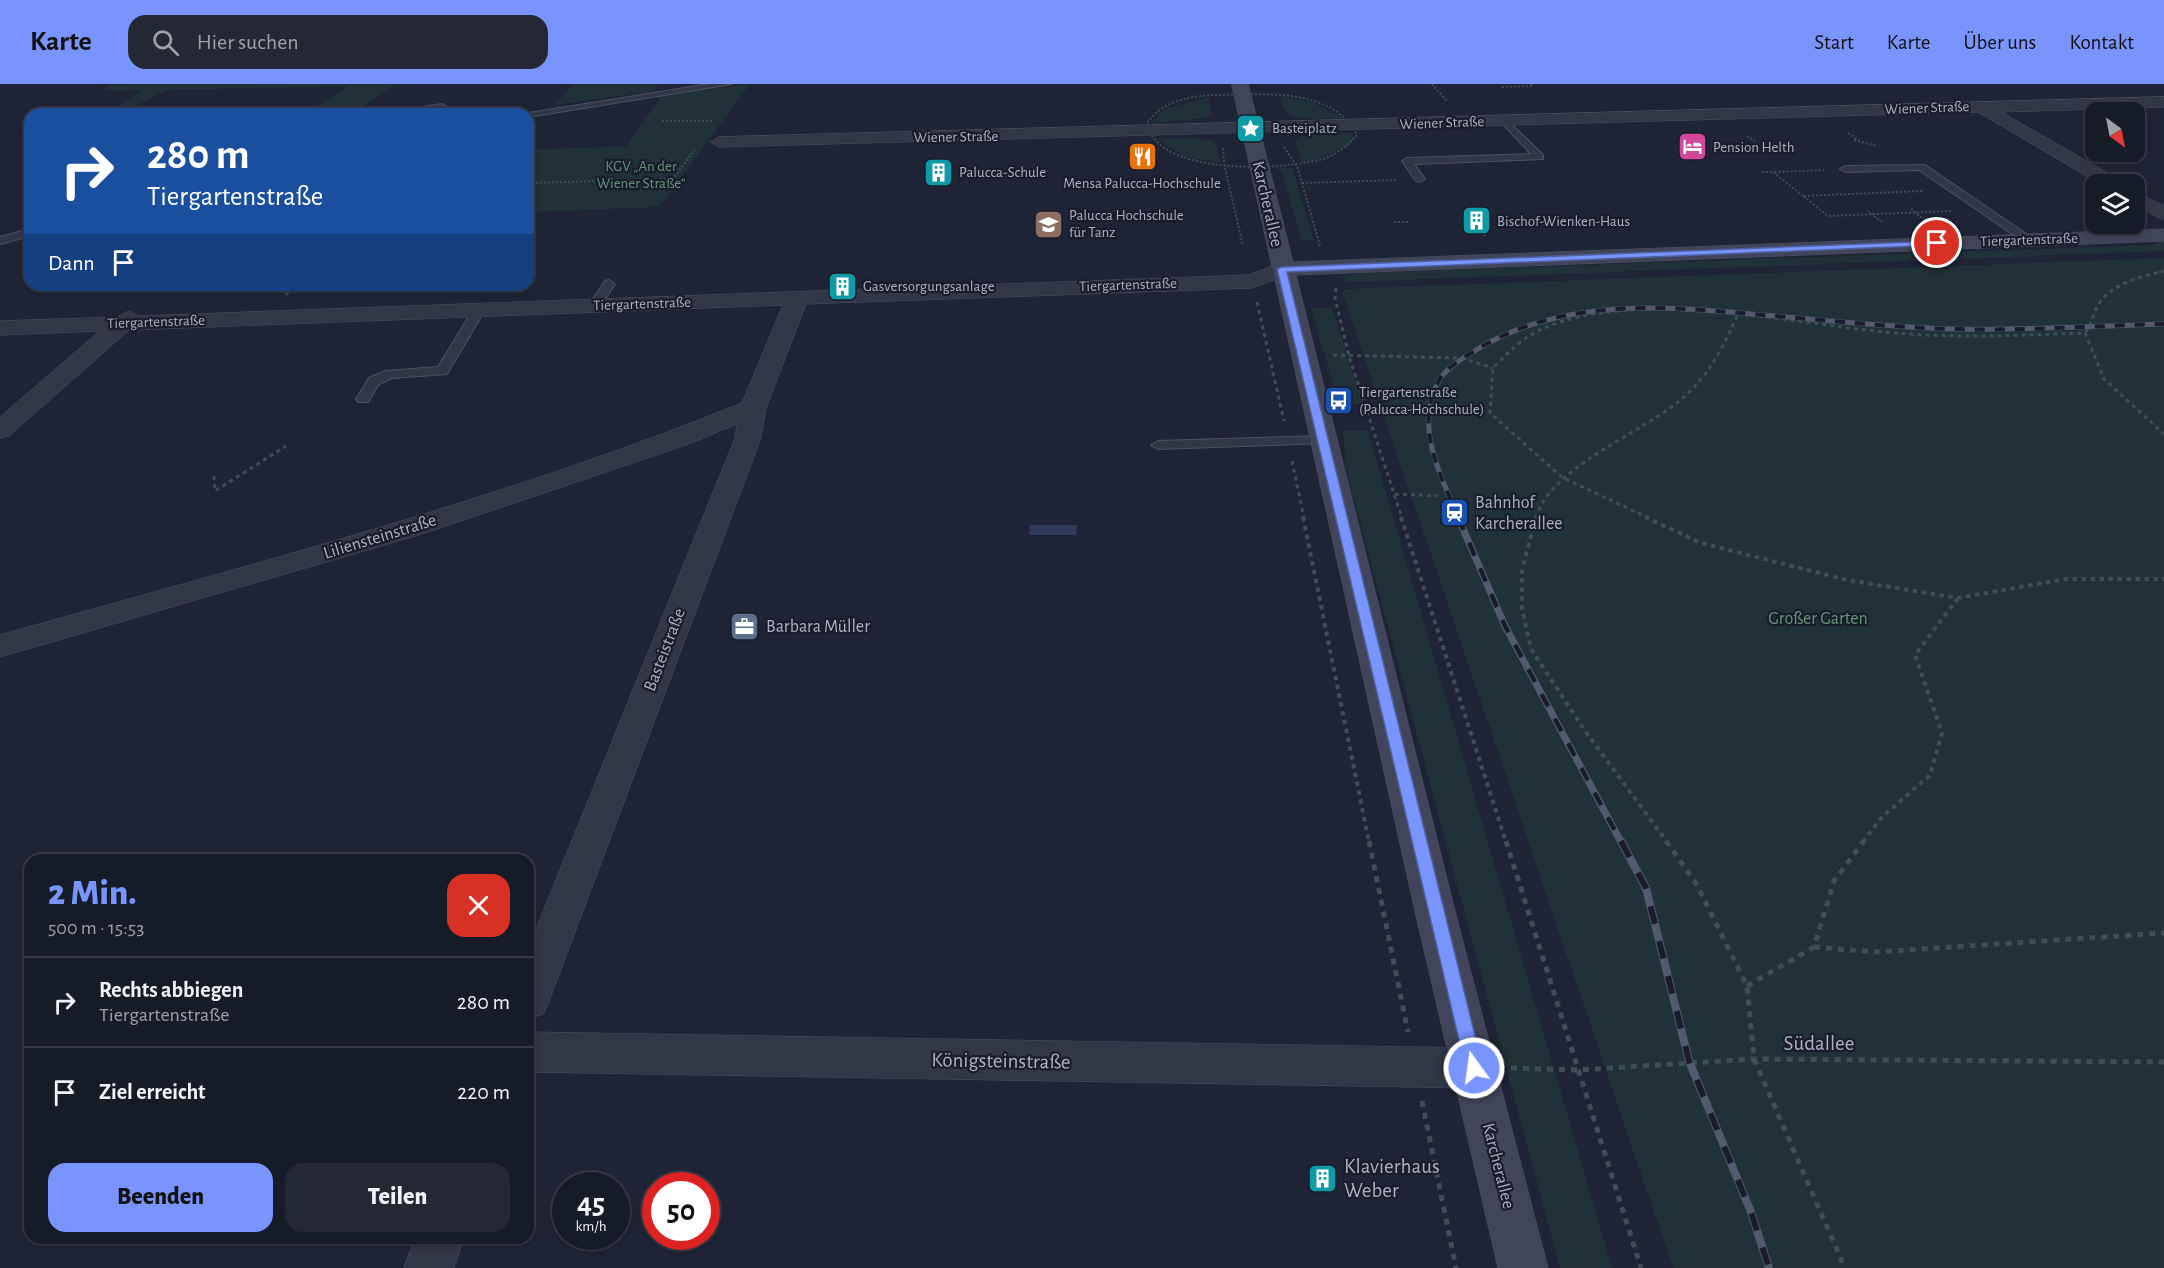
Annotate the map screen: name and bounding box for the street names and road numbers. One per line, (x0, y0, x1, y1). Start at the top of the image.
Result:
street label: Wiener Straße (1884, 99, 1970, 117)
street label: Wiener Straße (1399, 114, 1485, 132)
street label: Wiener Straße (914, 129, 999, 145)
street label: Karcherallee (1248, 159, 1286, 249)
street label: Tiergartenstraße (1980, 231, 2078, 249)
street label: Tiergartenstraße (1079, 276, 1177, 294)
street label: Tiergartenstraße (593, 295, 691, 313)
street label: Tiergartenstraße (107, 313, 205, 331)
street label: Liliensteinstraße (321, 511, 439, 563)
street label: Basteistraße (641, 606, 689, 694)
street label: Südallee (1784, 1033, 1854, 1054)
street label: Königsteinstraße (931, 1049, 1071, 1073)
street label: Karcherallee (1479, 1121, 1517, 1211)

